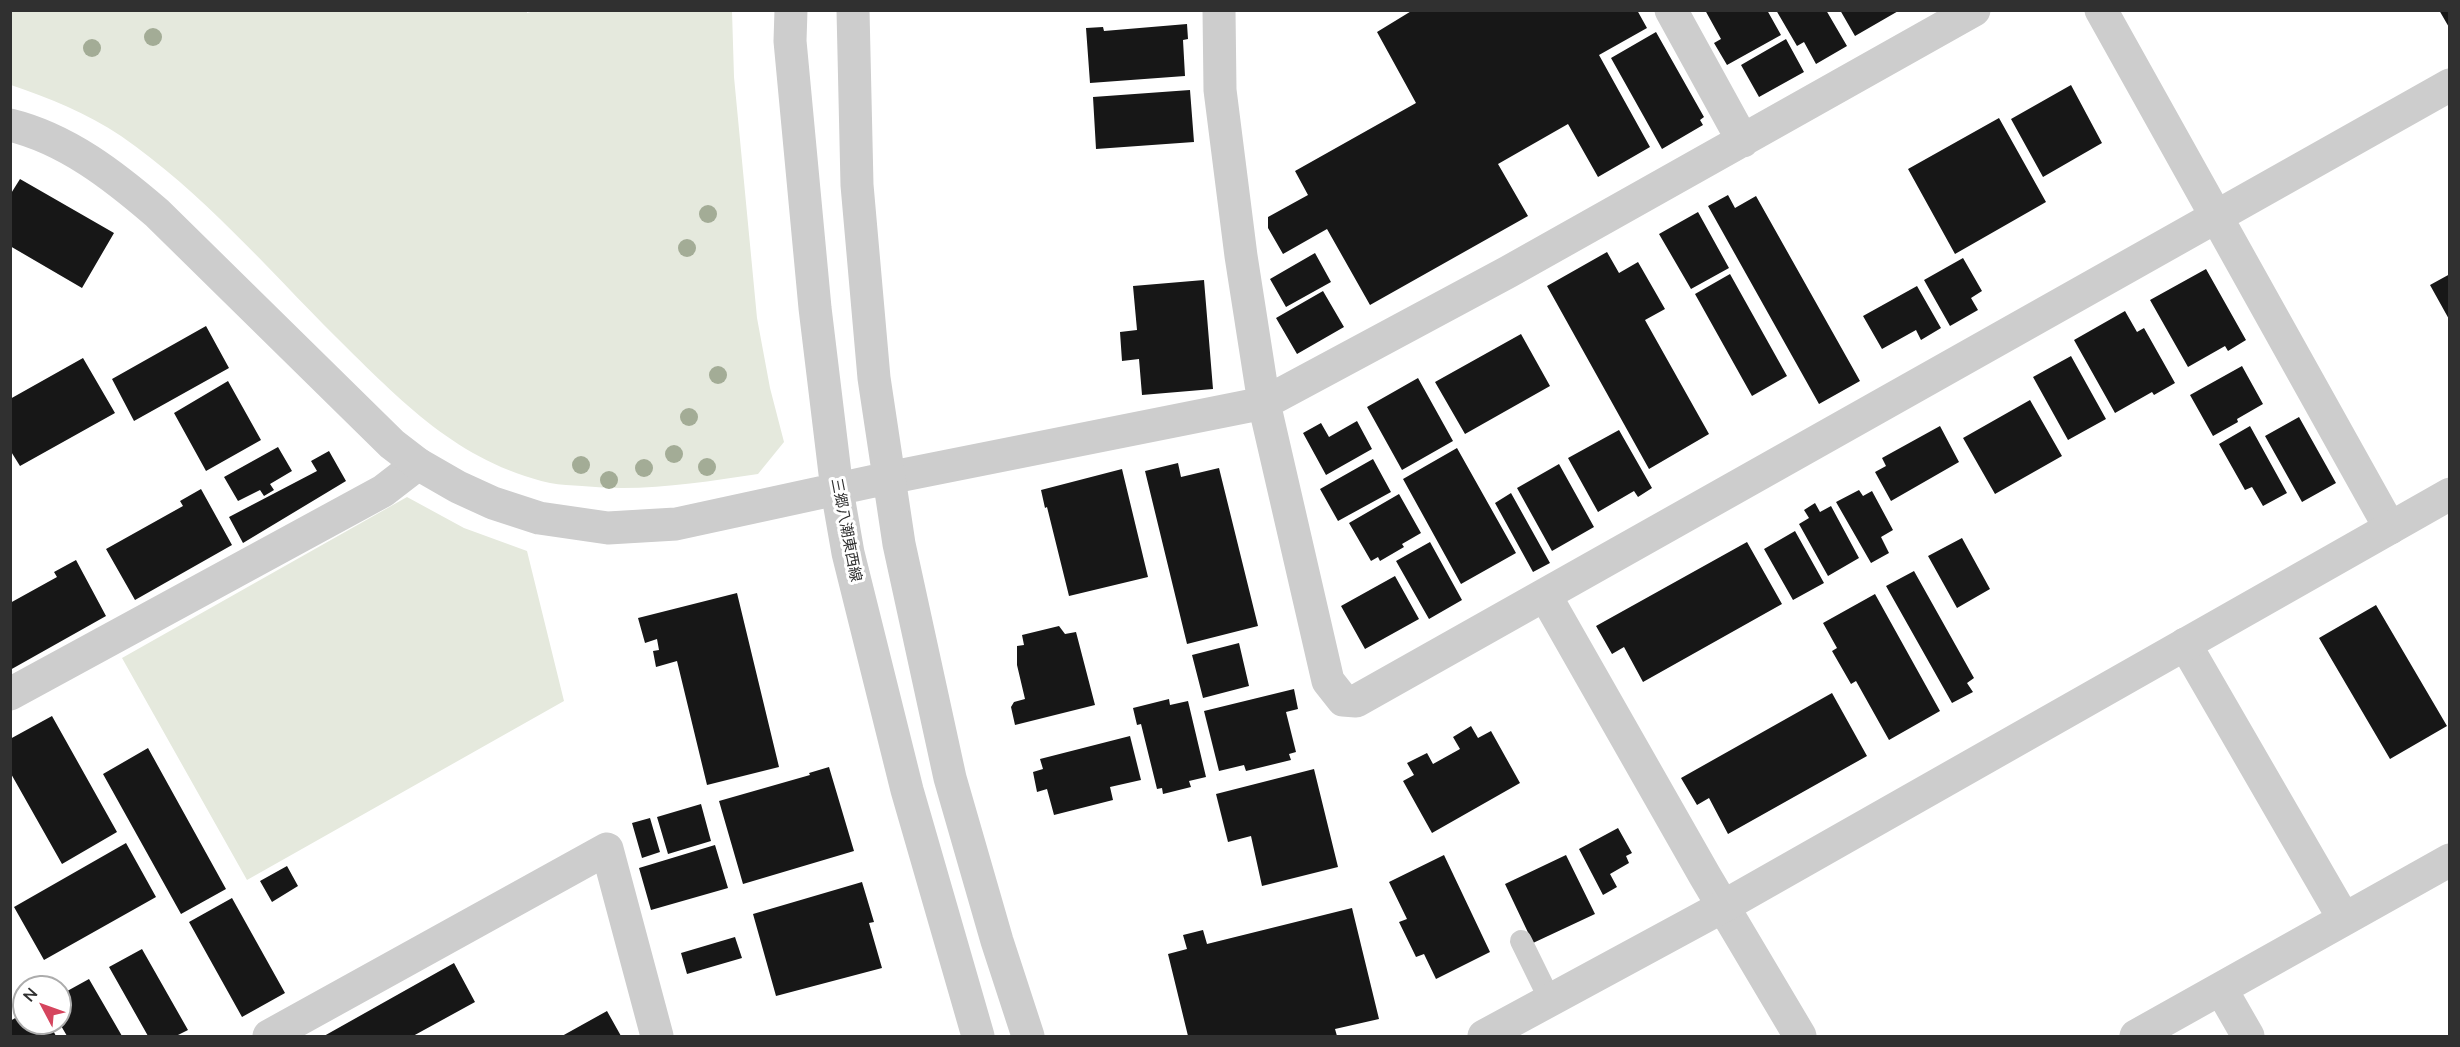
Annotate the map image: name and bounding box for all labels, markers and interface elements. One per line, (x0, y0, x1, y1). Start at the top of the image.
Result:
street label: 三郷八潮東西線 (827, 477, 865, 583)
north arrow (12, 975, 72, 1035)
text: N (18, 983, 41, 1006)

